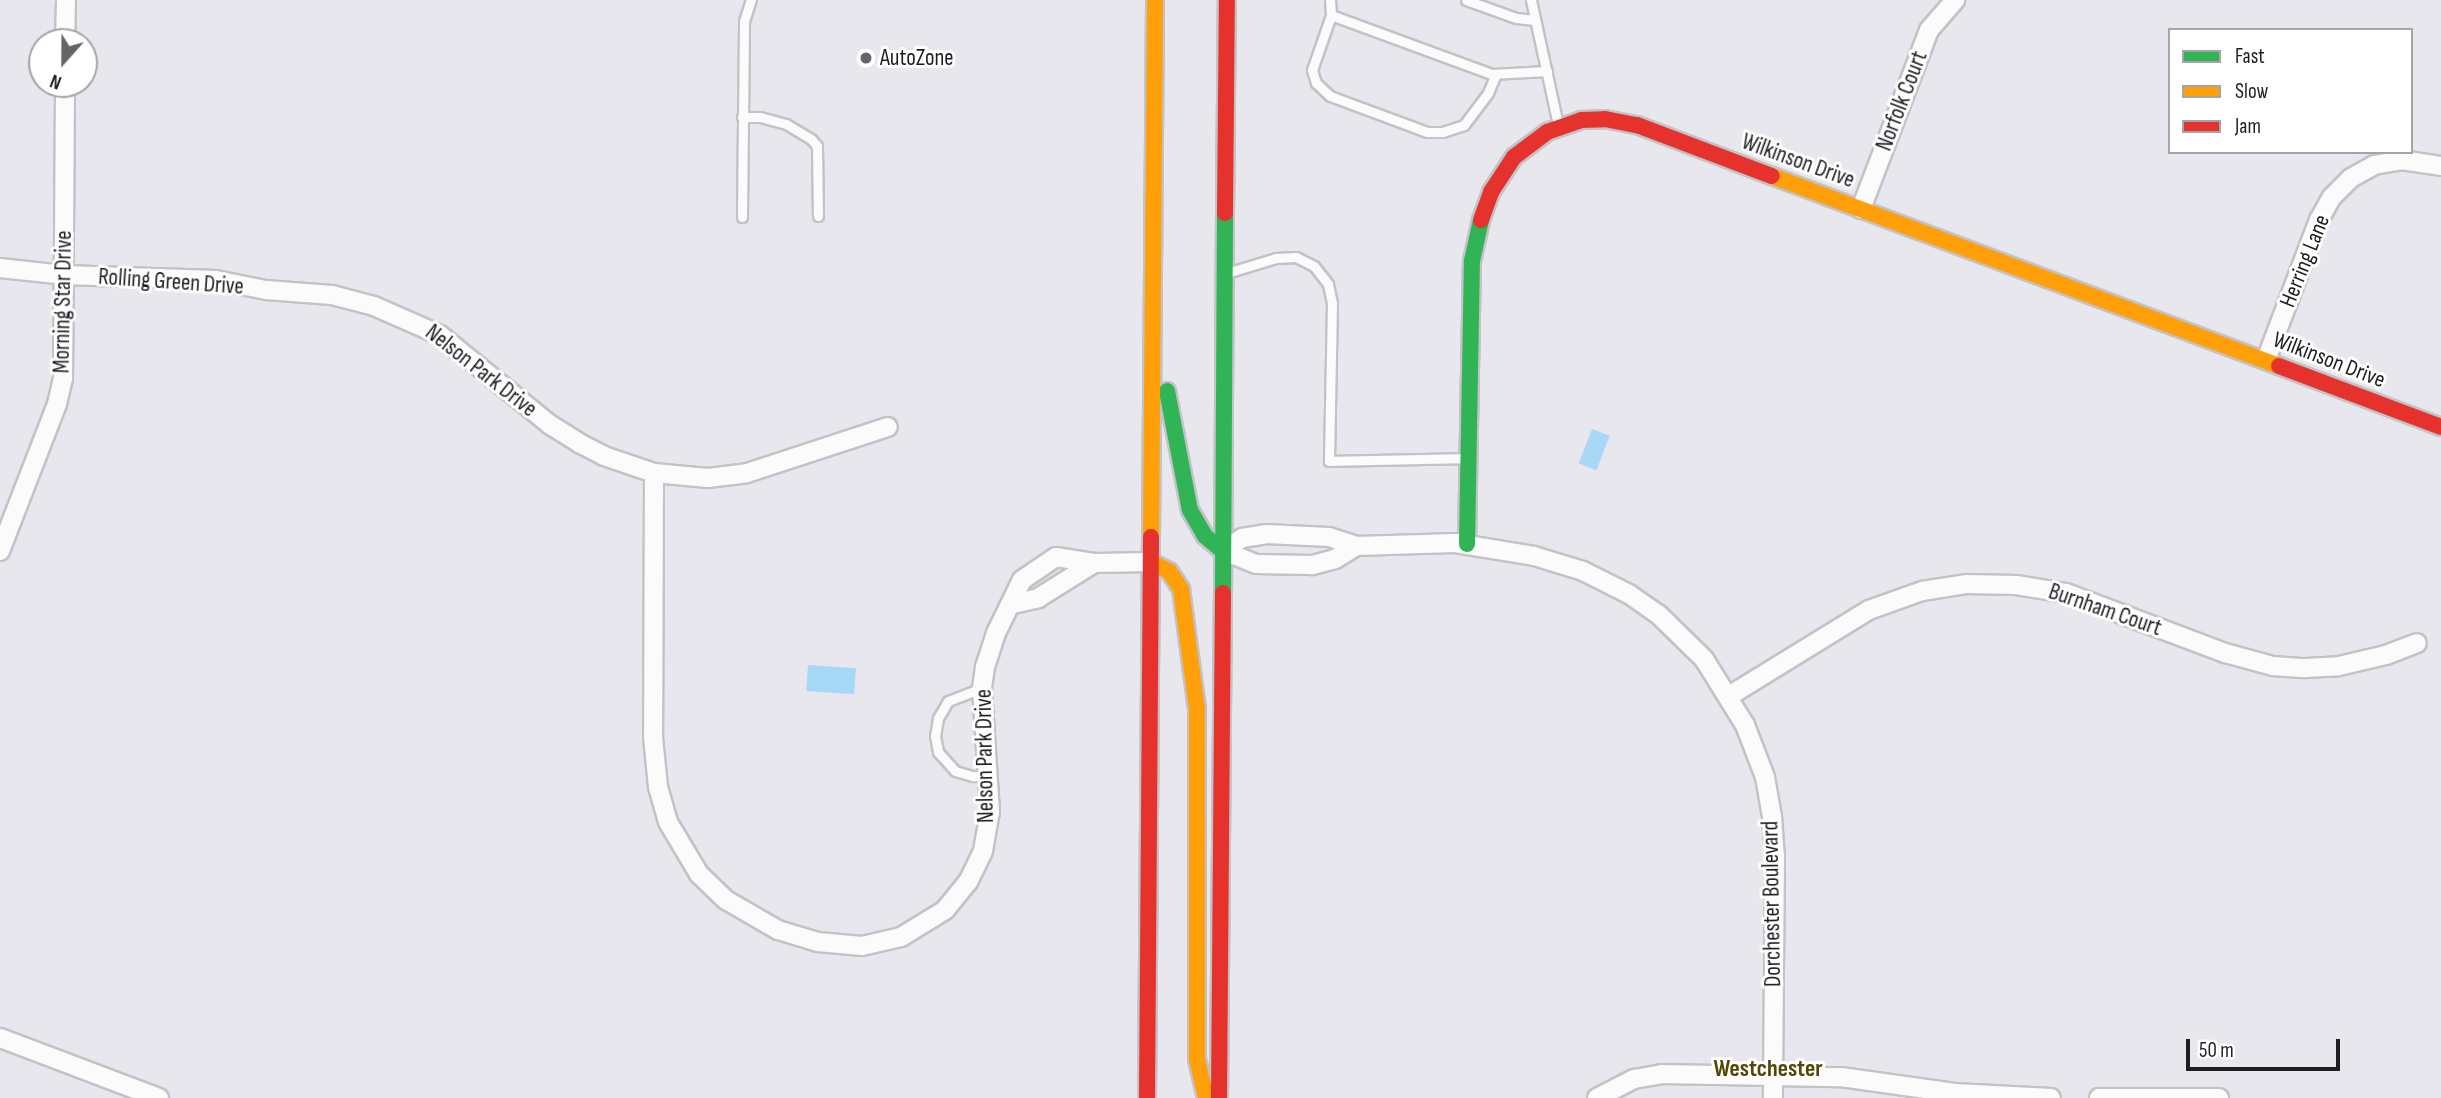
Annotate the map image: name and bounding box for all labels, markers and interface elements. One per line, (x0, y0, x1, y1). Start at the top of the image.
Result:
north arrow (28, 28, 98, 98)
legend (2168, 28, 2413, 154)
place label: AutoZone (880, 44, 954, 72)
text: Fast (2235, 44, 2265, 69)
street label: Norfolk Court (1870, 47, 1934, 155)
marker: AutoZone (858, 50, 874, 66)
text: N (47, 69, 65, 94)
text: Slow (2235, 79, 2268, 104)
text: Jam (2235, 114, 2261, 139)
street label: Wilkinson Drive (1738, 128, 1858, 194)
street label: Herring Lane (2274, 211, 2336, 311)
street label: Morning Star Drive (48, 230, 78, 374)
street label: Rolling Green Drive (97, 263, 245, 301)
street label: Nelson Park Drive (420, 319, 542, 423)
street label: Wilkinson Drive (2269, 326, 2389, 394)
street label: Burnham Court (2045, 578, 2165, 642)
street label: Nelson Park Drive (970, 689, 1000, 823)
street label: Dorchester Boulevard (1757, 821, 1787, 987)
scale bar (2189, 1024, 2343, 1068)
text: 50 m (2199, 1038, 2234, 1063)
district label: Westchester (1713, 1055, 1823, 1083)

